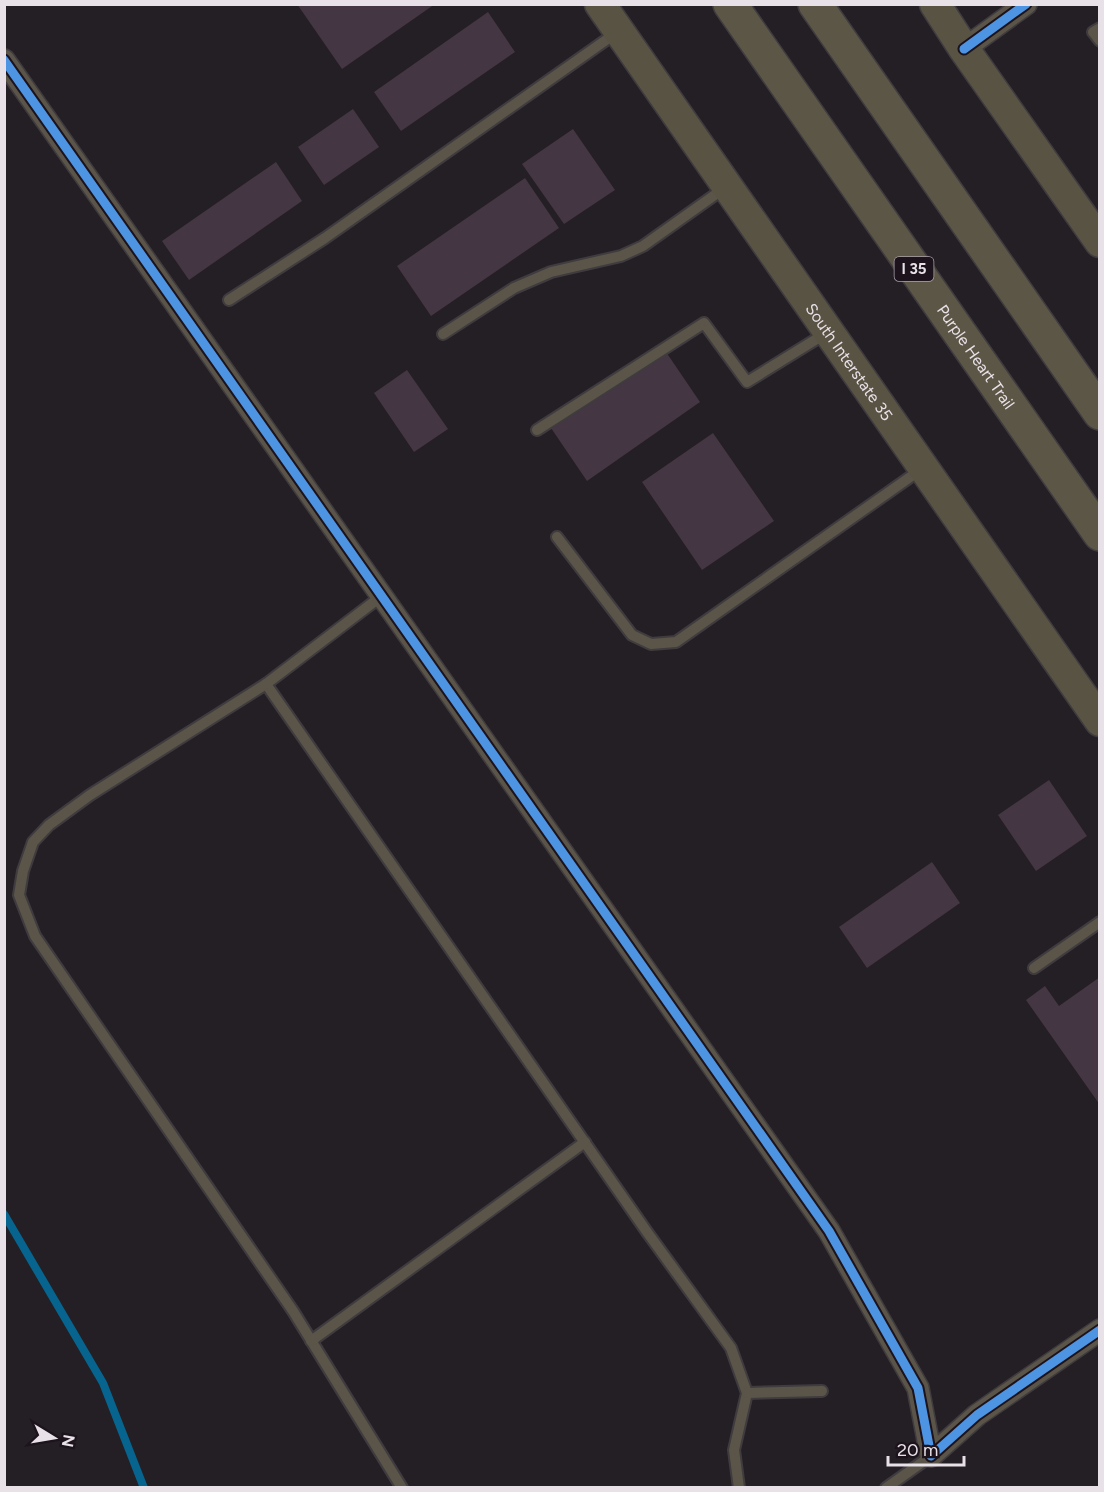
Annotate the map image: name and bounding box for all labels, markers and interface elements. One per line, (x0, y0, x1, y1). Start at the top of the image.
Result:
road number: I 35 (894, 257, 934, 281)
street label: South Interstate 35 (802, 299, 897, 424)
street label: Purple Heart Trail (933, 301, 1019, 412)
north arrow (24, 1408, 84, 1468)
scale bar (888, 1429, 964, 1467)
text: N (58, 1433, 79, 1449)
text: 20 m (897, 1439, 938, 1461)

